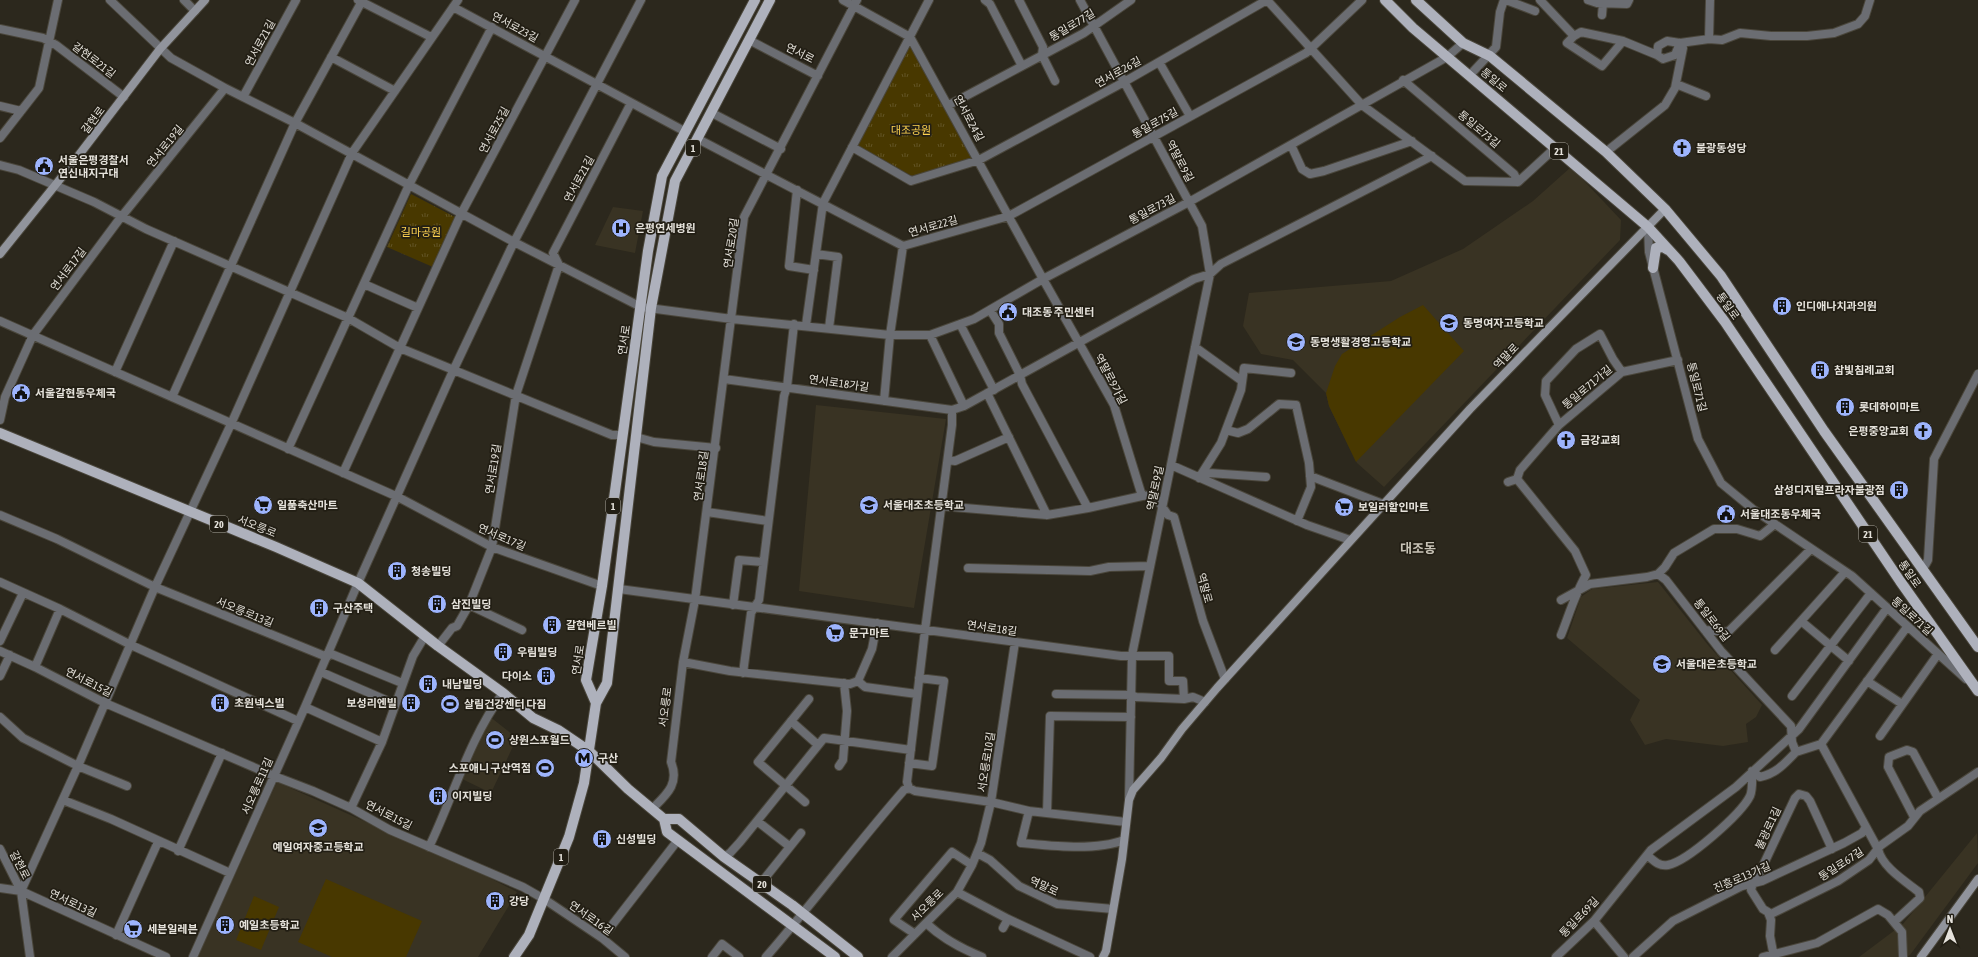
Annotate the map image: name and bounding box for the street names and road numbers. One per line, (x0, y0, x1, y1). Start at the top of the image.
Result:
street label: 통일로77길 (1047, 7, 1097, 43)
street label: 연서로23길 (490, 10, 540, 44)
street label: 연서로21길 (243, 18, 277, 68)
street label: 갈현로21길 (70, 40, 118, 80)
street label: 연서로 (784, 41, 816, 65)
street label: 연서로26길 (1093, 54, 1143, 90)
street label: 통일로 (1479, 66, 1509, 94)
street label: 연서로24길 (952, 93, 986, 143)
street label: 갈현로 (79, 104, 107, 136)
street label: 연서로25길 (477, 105, 511, 155)
street label: 통일로75길 (1130, 105, 1180, 141)
street label: 통일로73길 (1456, 108, 1502, 150)
street label: 연서로19길 (144, 122, 186, 170)
street label: 역말로9길 (1164, 138, 1196, 184)
road number: 1 (686, 140, 700, 156)
road number: 21 (1550, 143, 1568, 159)
street label: 연서로21길 (562, 154, 596, 204)
street label: 통일로73길 (1127, 192, 1177, 226)
street label: 연서로22길 (907, 213, 959, 239)
street label: 연서로20길 (722, 217, 740, 269)
street label: 연서로17길 (48, 245, 88, 293)
street label: 통일로 (1714, 290, 1742, 322)
street label: 연서로 (616, 324, 632, 356)
street label: 역말로 (1491, 341, 1521, 371)
street label: 역말로9가길 (1093, 352, 1129, 406)
street label: 통일로71길 (1685, 361, 1709, 413)
street label: 통일로71가길 (1560, 363, 1614, 411)
street label: 연서로18가길 (808, 373, 870, 393)
street label: 연서로19길 (483, 443, 503, 495)
street label: 연서로18길 (692, 450, 710, 502)
street label: 역말로9길 (1144, 464, 1166, 512)
road number: 1 (606, 498, 620, 514)
street label: 서오릉로 (236, 513, 278, 539)
road number: 20 (210, 516, 228, 532)
street label: 연서로17길 (476, 522, 528, 552)
road number: 21 (1859, 526, 1877, 542)
street label: 통일로 (1896, 558, 1924, 590)
street label: 역말로 (1195, 572, 1215, 604)
street label: 서오릉로13길 (214, 595, 276, 629)
street label: 통일로71길 (1889, 595, 1935, 637)
street label: 통일로69길 (1692, 596, 1732, 644)
street label: 연서로18길 (966, 619, 1018, 637)
street label: 연서로 (570, 644, 586, 676)
street label: 연서로15길 (64, 665, 114, 699)
street label: 서오릉로 (657, 686, 673, 728)
street label: 서오릉로10길 (975, 731, 997, 793)
street label: 서오릉로11길 (239, 756, 275, 816)
street label: 연서로15길 (364, 798, 414, 832)
street label: 불광로1길 (1753, 805, 1783, 851)
street label: 통일로67길 (1816, 845, 1866, 883)
street label: 갈현로 (8, 849, 32, 881)
road number: 1 (554, 849, 568, 865)
street label: 진흥로13가길 (1712, 860, 1772, 894)
street label: 역말로 (1028, 874, 1060, 898)
road number: 20 (753, 876, 771, 892)
street label: 서오릉로 (908, 886, 946, 924)
street label: 연서로13길 (47, 887, 99, 919)
street label: 통일로69길 (1557, 895, 1601, 939)
street label: 연서로16길 (567, 899, 615, 937)

